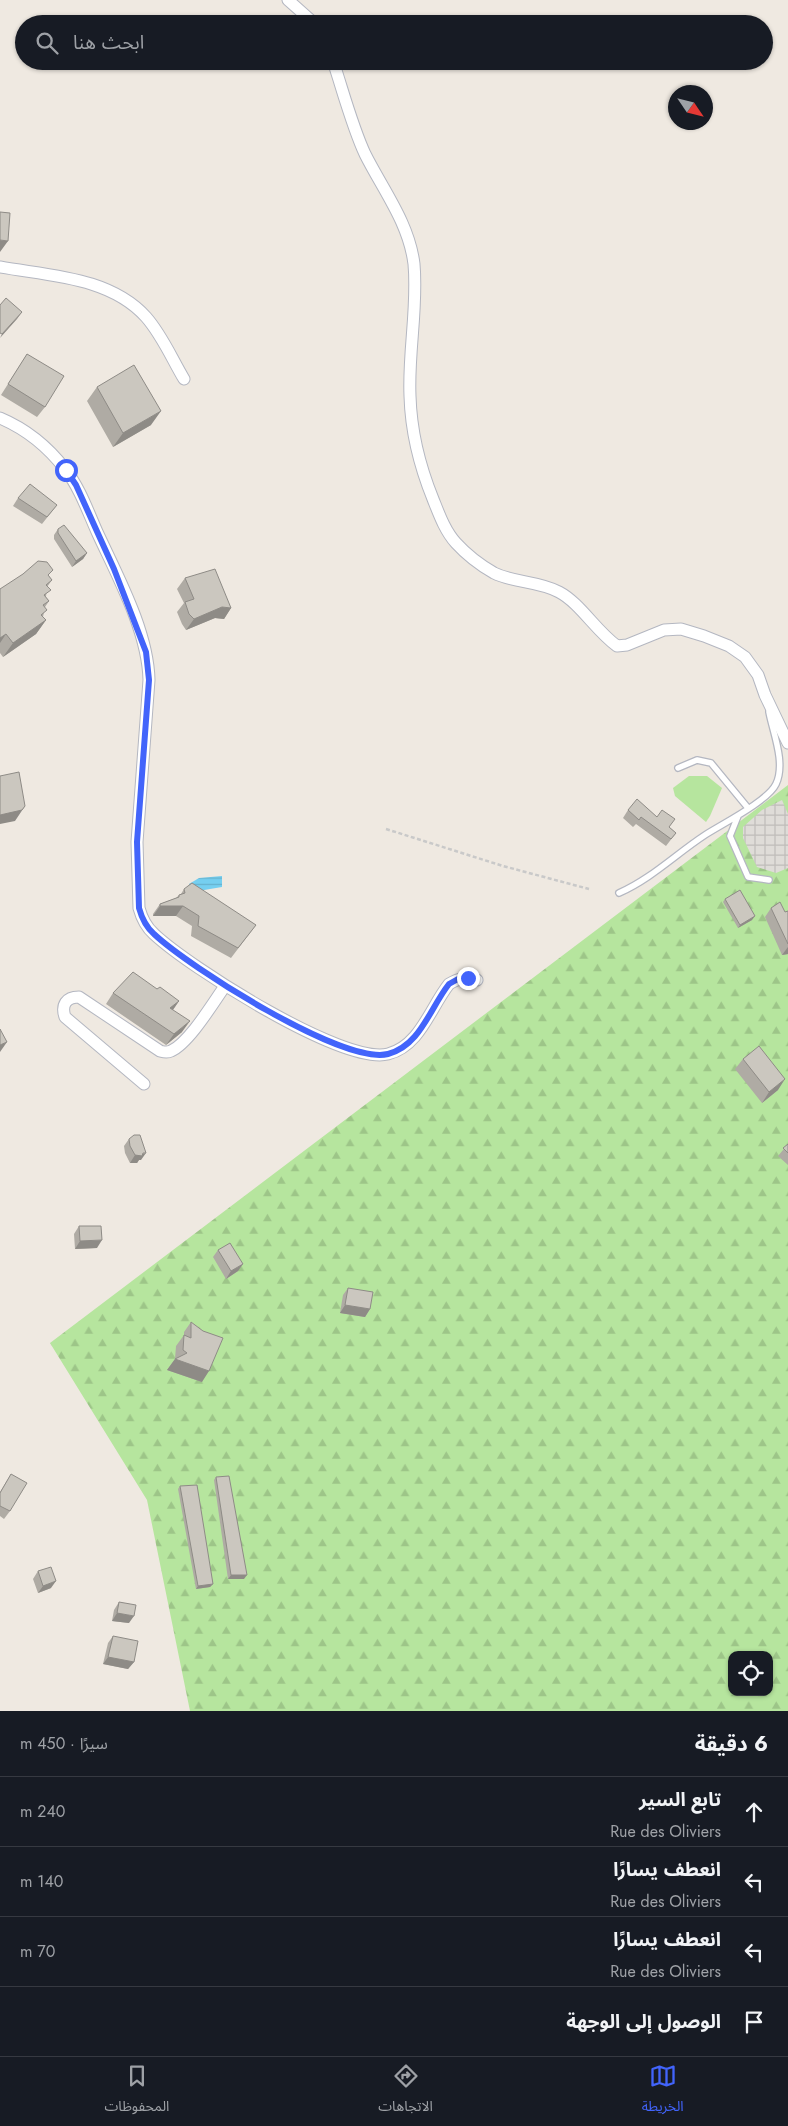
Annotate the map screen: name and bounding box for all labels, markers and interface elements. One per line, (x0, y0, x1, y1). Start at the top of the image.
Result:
search box (15, 15, 773, 70)
icon: search (33, 29, 61, 57)
text: ابحث هنا (73, 29, 144, 56)
north arrow (668, 85, 713, 130)
route start (55, 459, 78, 482)
route end (457, 967, 480, 990)
map controls (728, 1651, 773, 1696)
button: locate (728, 1651, 773, 1696)
text: 6 دقيقة (695, 1729, 768, 1759)
text: سيرًا · 450 m (20, 1732, 108, 1755)
text: تابع السير (639, 1786, 721, 1813)
icon: ahead (740, 1798, 768, 1826)
text: 240 m (20, 1800, 65, 1823)
text: Rue des Oliviers (610, 1820, 721, 1843)
text: انعطف يسارًا (613, 1856, 721, 1883)
icon: left (740, 1868, 768, 1896)
text: 140 m (20, 1870, 63, 1893)
text: Rue des Oliviers (610, 1890, 721, 1913)
text: انعطف يسارًا (613, 1926, 721, 1953)
icon: left (740, 1938, 768, 1966)
text: 70 m (20, 1940, 55, 1963)
text: Rue des Oliviers (610, 1960, 721, 1983)
text: الوصول إلى الوجهة (566, 2008, 721, 2035)
icon: arrive (740, 2008, 768, 2036)
tab: المحفوظات (104, 2062, 169, 2121)
tab: الاتجاهات (378, 2062, 433, 2121)
tab: الخريطة (642, 2062, 684, 2121)

